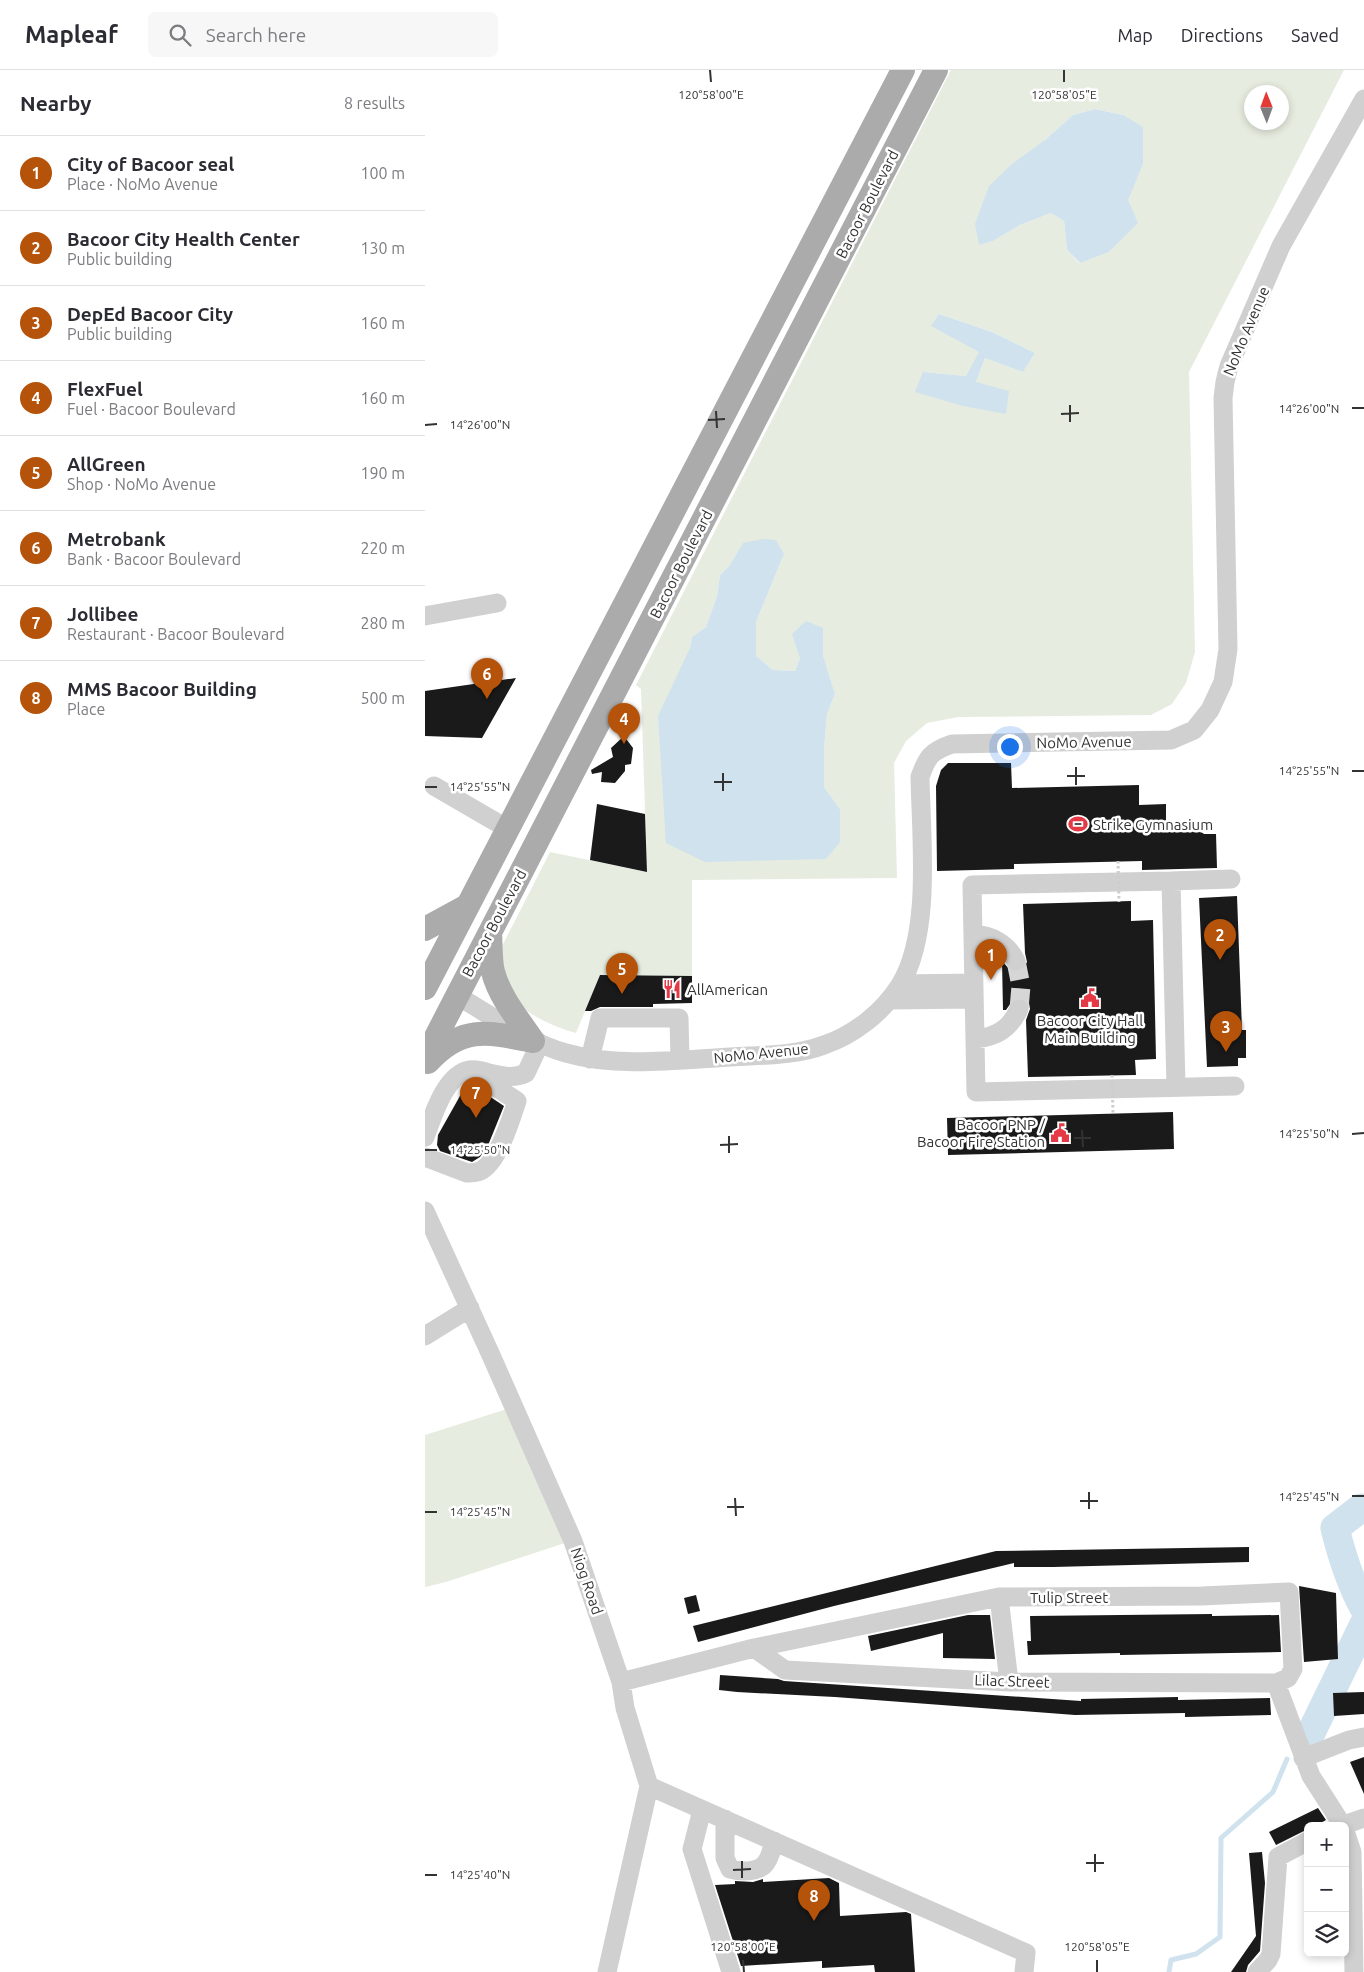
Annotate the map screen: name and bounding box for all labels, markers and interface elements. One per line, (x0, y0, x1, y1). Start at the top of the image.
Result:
search box (148, 12, 498, 57)
text: Mapleaf (25, 21, 118, 48)
icon: search (166, 21, 194, 49)
text: Search here (206, 24, 306, 46)
text: Map (1117, 25, 1153, 45)
text: Directions (1181, 25, 1263, 45)
text: Saved (1291, 25, 1339, 45)
north arrow (1244, 85, 1289, 130)
text: 120°58'00"E (678, 88, 744, 101)
text: 120°58'05"E (1031, 88, 1097, 101)
text: Nearby (20, 91, 91, 115)
text: 8 results (344, 94, 405, 112)
street label: Bacoor Boulevard (832, 147, 902, 261)
text: City of Bacoor seal (67, 153, 234, 175)
text: 1 (31, 164, 41, 182)
text: 100 m (360, 164, 405, 182)
text: Place · NoMo Avenue (67, 175, 218, 193)
text: Bacoor City Health Center (67, 228, 300, 250)
text: 2 (31, 239, 41, 257)
text: 130 m (360, 239, 405, 257)
text: Public building (67, 250, 172, 268)
street label: NoMo Avenue (1220, 284, 1272, 378)
text: DepEd Bacoor City (67, 303, 233, 325)
text: 3 (31, 314, 41, 332)
text: 160 m (360, 314, 405, 332)
text: Public building (67, 325, 172, 343)
text: FlexFuel (67, 378, 143, 400)
text: 4 (31, 389, 41, 407)
text: 160 m (360, 389, 405, 407)
text: Fuel · Bacoor Boulevard (67, 400, 236, 418)
text: 14°26'00"N (1279, 402, 1339, 415)
text: 14°26'00"N (450, 418, 510, 431)
text: AllGreen (67, 453, 146, 475)
text: 5 (31, 464, 41, 482)
text: 190 m (360, 464, 405, 482)
text: Shop · NoMo Avenue (67, 475, 216, 493)
street label: Bacoor Boulevard (646, 507, 716, 621)
text: Metrobank (67, 528, 166, 550)
text: 6 (31, 539, 41, 557)
text: 220 m (360, 539, 405, 557)
text: Bank · Bacoor Boulevard (67, 550, 241, 568)
text: Jollibee (67, 603, 138, 625)
text: 7 (31, 614, 41, 632)
text: 280 m (360, 614, 405, 632)
text: Restaurant · Bacoor Boulevard (67, 625, 285, 643)
pin: 6 (471, 658, 503, 699)
text: MMS Bacoor Building (67, 678, 257, 700)
text: 8 (31, 689, 41, 707)
text: 500 m (360, 689, 405, 707)
text: Place (67, 700, 105, 718)
pin: 4 (608, 703, 640, 744)
street label: NoMo Avenue (1036, 733, 1132, 751)
your location (997, 734, 1023, 760)
text: 14°25'55"N (1279, 764, 1339, 777)
text: 14°25'55"N (450, 780, 510, 793)
sports icon: Strike Gymnasium (1067, 813, 1089, 835)
place label: Strike Gymnasium (1093, 816, 1213, 833)
street label: Bacoor Boulevard (458, 866, 530, 980)
pin: 2 (1204, 919, 1236, 960)
pin: 1 (975, 939, 1007, 980)
pin: 5 (606, 953, 638, 994)
restaurant icon: AllAmerican (661, 978, 683, 1000)
place label: AllAmerican (687, 981, 768, 998)
public building icon: Bacoor City Hall Main Building (1079, 987, 1101, 1009)
pin: 3 (1210, 1011, 1242, 1052)
place label: Bacoor City Hall Main Building (1037, 1012, 1143, 1046)
street label: NoMo Avenue (713, 1040, 809, 1066)
pin: 7 (460, 1077, 492, 1118)
place label: Bacoor PNP / Bacoor Fire Station (917, 1116, 1045, 1150)
public building icon: Bacoor PNP / Bacoor Fire Station (1049, 1122, 1071, 1144)
text: 14°25'50"N (1279, 1127, 1339, 1140)
text: 14°25'50"N (450, 1143, 510, 1156)
text: 14°25'45"N (1279, 1490, 1339, 1503)
text: 14°25'45"N (450, 1505, 510, 1518)
street label: Niog Road (568, 1545, 606, 1617)
street label: Tulip Street (1030, 1589, 1108, 1606)
street label: Lilac Street (974, 1671, 1050, 1691)
map controls (1304, 1822, 1349, 1957)
button: + (1304, 1822, 1349, 1867)
button: − (1304, 1867, 1349, 1912)
text: 14°25'40"N (450, 1868, 510, 1881)
pin: 8 (798, 1880, 830, 1921)
button: layers (1304, 1912, 1349, 1957)
text: 120°58'00"E (710, 1940, 776, 1953)
text: 120°58'05"E (1064, 1940, 1130, 1953)

